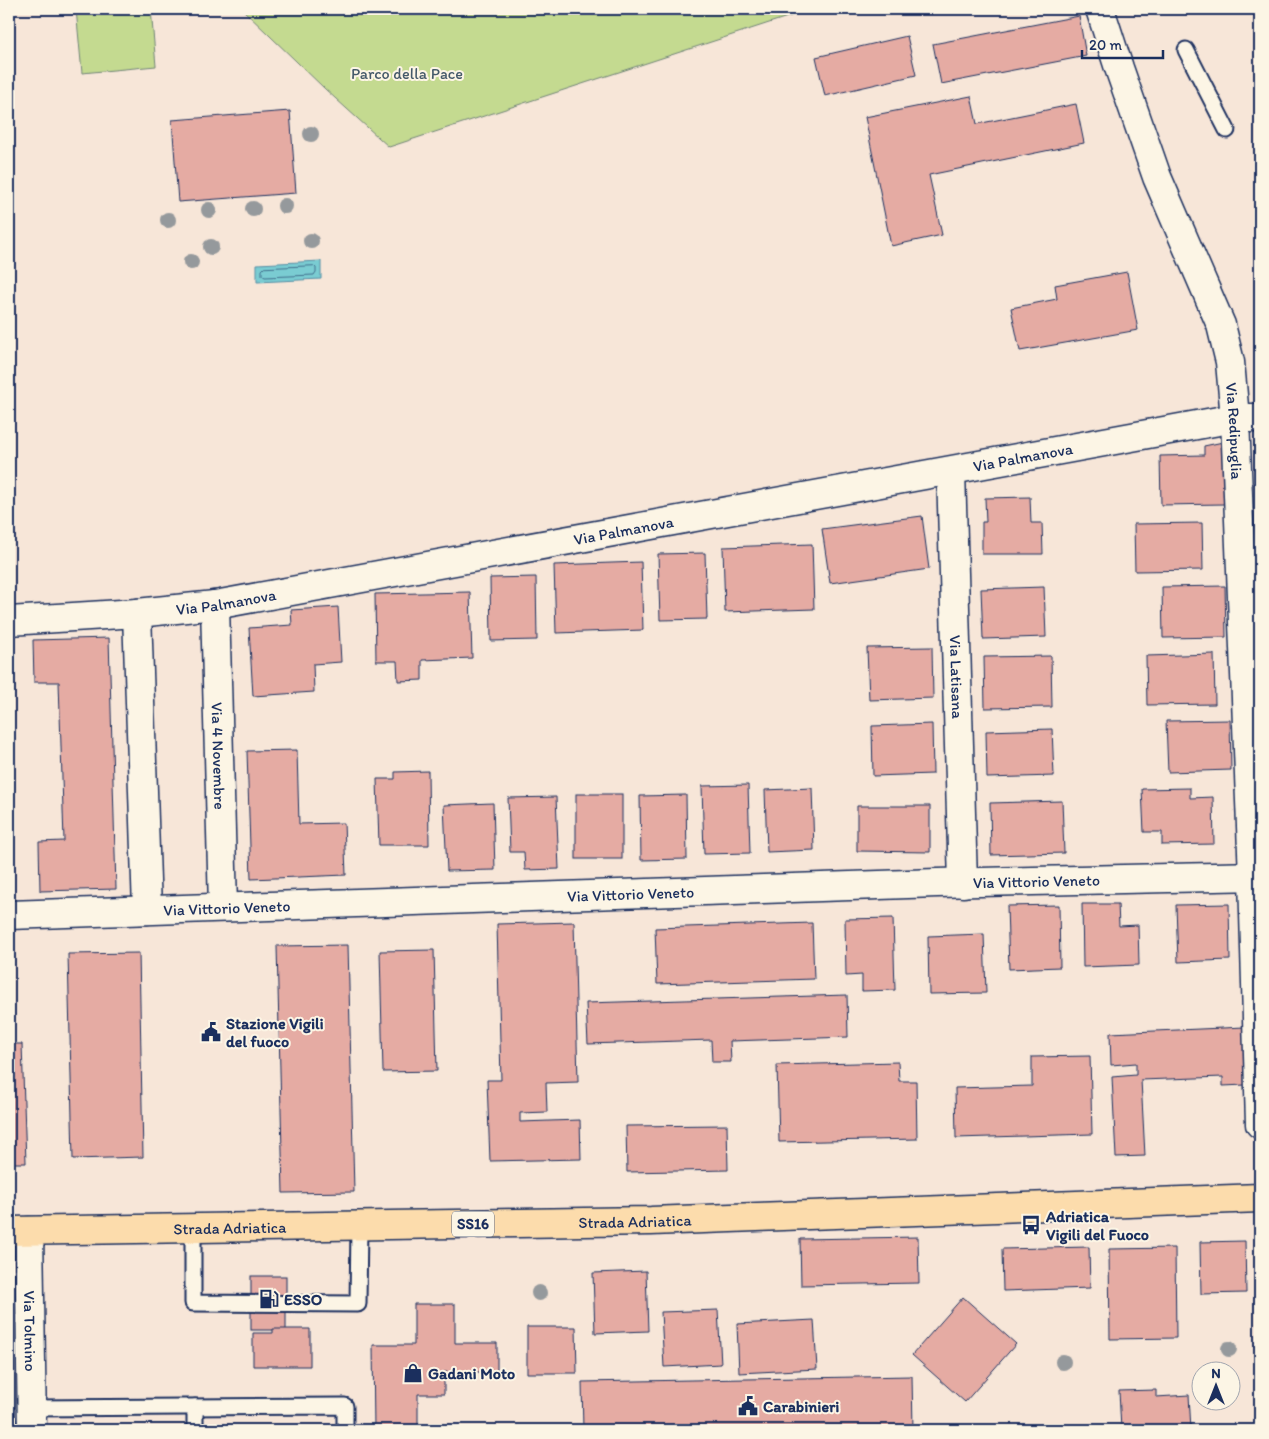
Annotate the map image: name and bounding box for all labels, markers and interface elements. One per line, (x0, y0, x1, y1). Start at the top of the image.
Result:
scale bar (1082, 28, 1163, 60)
text: 20 m (1089, 36, 1123, 54)
park label: Parco della Pace (351, 64, 463, 83)
street label: Via Redipuglia (1222, 382, 1246, 481)
street label: Via Palmanova (971, 439, 1075, 476)
street label: Via Palmanova (572, 512, 676, 549)
street label: Via Palmanova (175, 585, 278, 619)
street label: Via Latisana (946, 635, 967, 720)
street label: Via 4 Novembre (208, 702, 229, 810)
street label: Via Vittorio Veneto (973, 870, 1100, 892)
street label: Via Vittorio Veneto (567, 882, 694, 906)
street label: Via Vittorio Veneto (163, 896, 291, 920)
place label: Stazione Vigili del fuoco (226, 1014, 324, 1051)
public building icon: Stazione Vigili del fuoco (200, 1021, 222, 1043)
place label: Adriatica Vigili del Fuoco (1045, 1207, 1149, 1245)
street label: Strada Adriatica (578, 1210, 693, 1232)
road number: SS16 (452, 1212, 494, 1236)
bus stop icon: Adriatica Vigili del Fuoco (1020, 1214, 1042, 1236)
street label: Strada Adriatica (173, 1218, 287, 1238)
fuel station icon: ESSO (258, 1288, 280, 1310)
street label: Via Tolmino (20, 1290, 40, 1372)
place label: ESSO (284, 1290, 323, 1309)
shop icon: Gadani Moto (402, 1362, 424, 1384)
north arrow (1192, 1362, 1242, 1412)
place label: Gadani Moto (428, 1364, 515, 1383)
text: N (1211, 1365, 1221, 1382)
public building icon: Carabinieri (737, 1395, 759, 1417)
place label: Carabinieri (763, 1397, 839, 1416)

